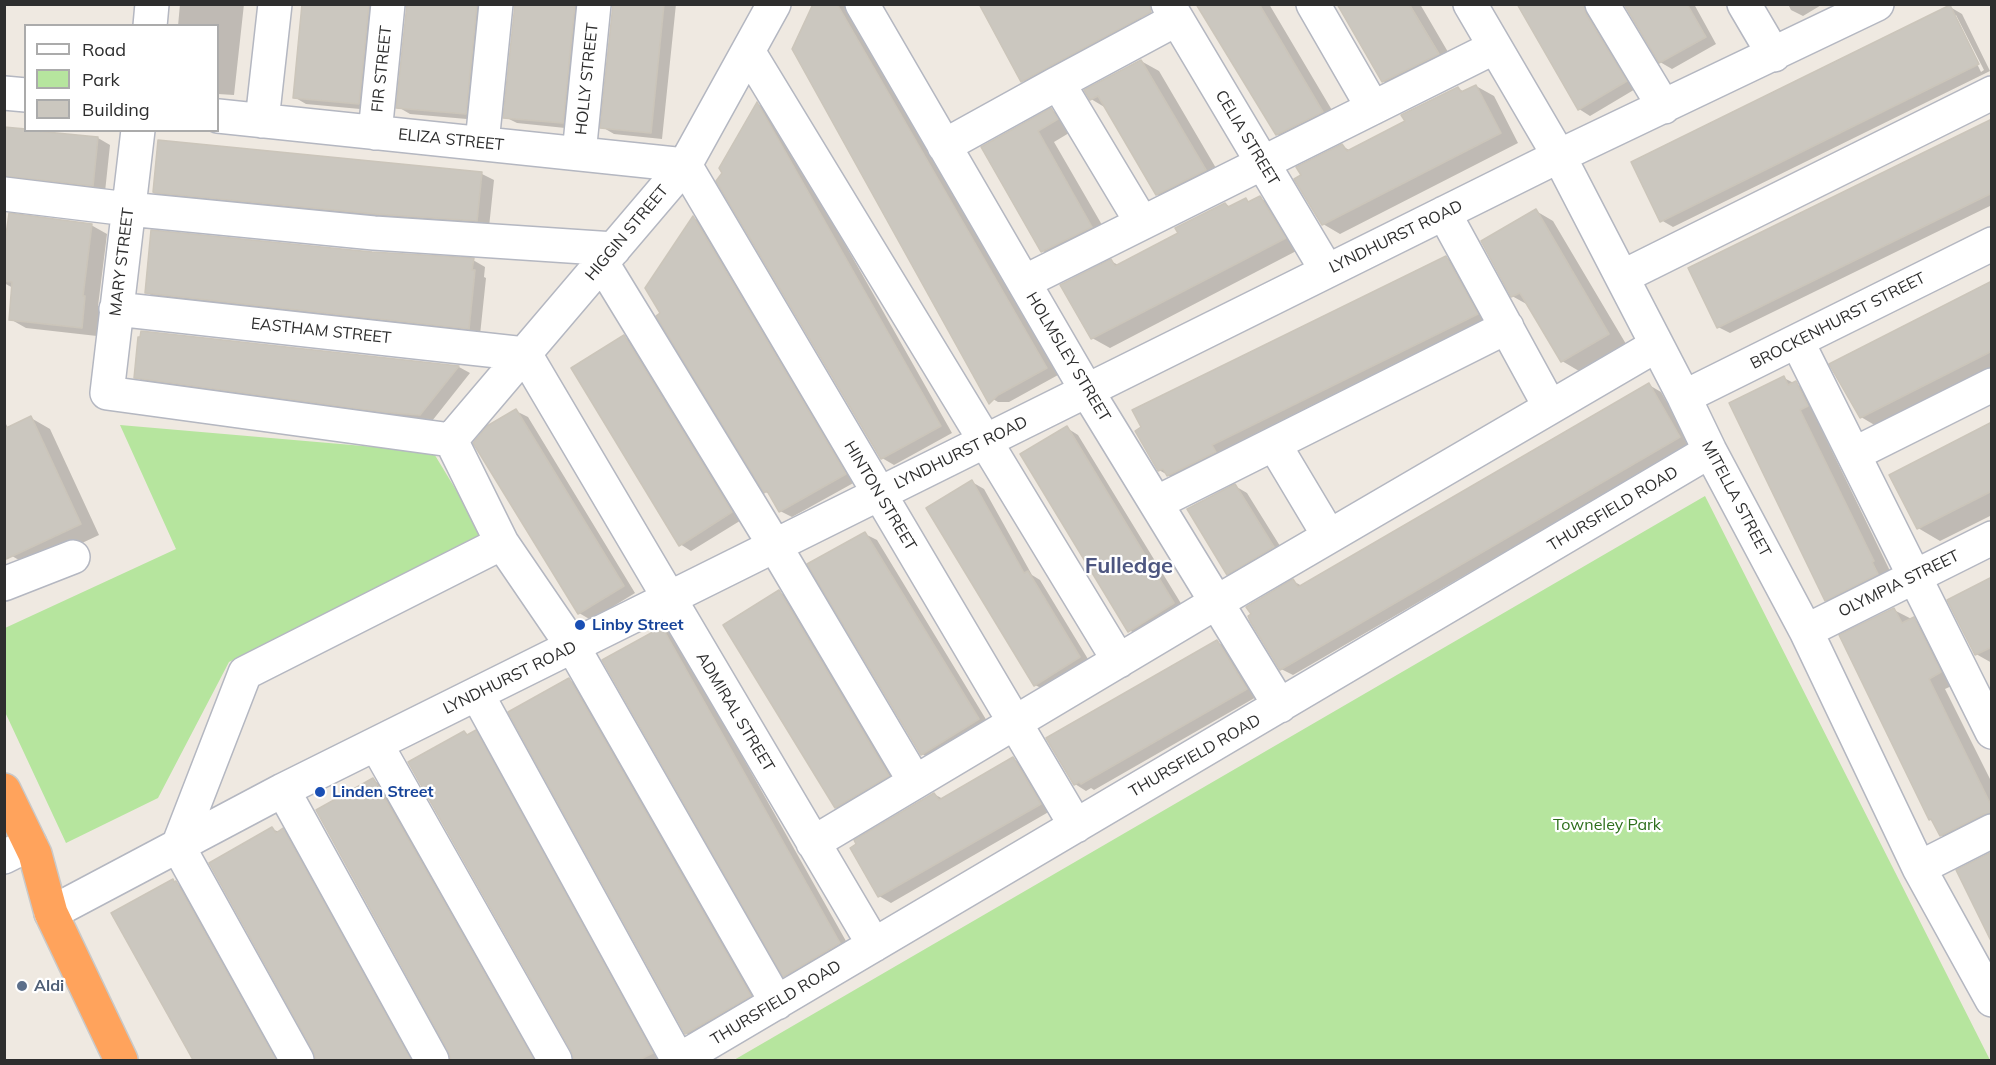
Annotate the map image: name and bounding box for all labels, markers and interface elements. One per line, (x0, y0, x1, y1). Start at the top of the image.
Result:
street label: HOLLY STREET (572, 22, 602, 136)
legend (24, 24, 219, 132)
street label: FIR STREET (368, 25, 396, 113)
text: Road (82, 38, 126, 61)
text: Park (82, 68, 120, 91)
street label: CELIA STREET (1211, 87, 1283, 189)
text: Building (82, 98, 150, 121)
street label: ELIZA STREET (397, 125, 505, 155)
street label: HIGGIN STREET (581, 181, 673, 285)
street label: LYNDHURST ROAD (1326, 196, 1466, 278)
street label: MARY STREET (106, 207, 138, 317)
street label: BROCKENHURST STREET (1747, 268, 1929, 374)
street label: HOLMSLEY STREET (1022, 289, 1114, 425)
street label: EASTHAM STREET (250, 314, 392, 348)
street label: LYNDHURST ROAD (891, 412, 1031, 494)
street label: HINTON STREET (840, 438, 920, 554)
street label: MITELLA STREET (1697, 438, 1775, 560)
street label: THURSFIELD ROAD (1544, 462, 1682, 556)
street label: OLYMPIA STREET (1835, 546, 1963, 622)
district label: Fulledge (1085, 553, 1173, 579)
place label: Linby Street (592, 615, 684, 635)
marker: Linby Street (573, 618, 587, 632)
street label: LYNDHURST ROAD (440, 637, 580, 719)
street label: ADMIRAL STREET (692, 649, 778, 775)
street label: THURSFIELD ROAD (1126, 710, 1264, 802)
place label: Linden Street (332, 782, 434, 802)
marker: Linden Street (313, 785, 327, 799)
park label: Towneley Park (1553, 815, 1661, 835)
street label: THURSFIELD ROAD (707, 956, 845, 1050)
place label: Aldi (34, 976, 64, 996)
marker: Aldi (15, 979, 29, 993)

